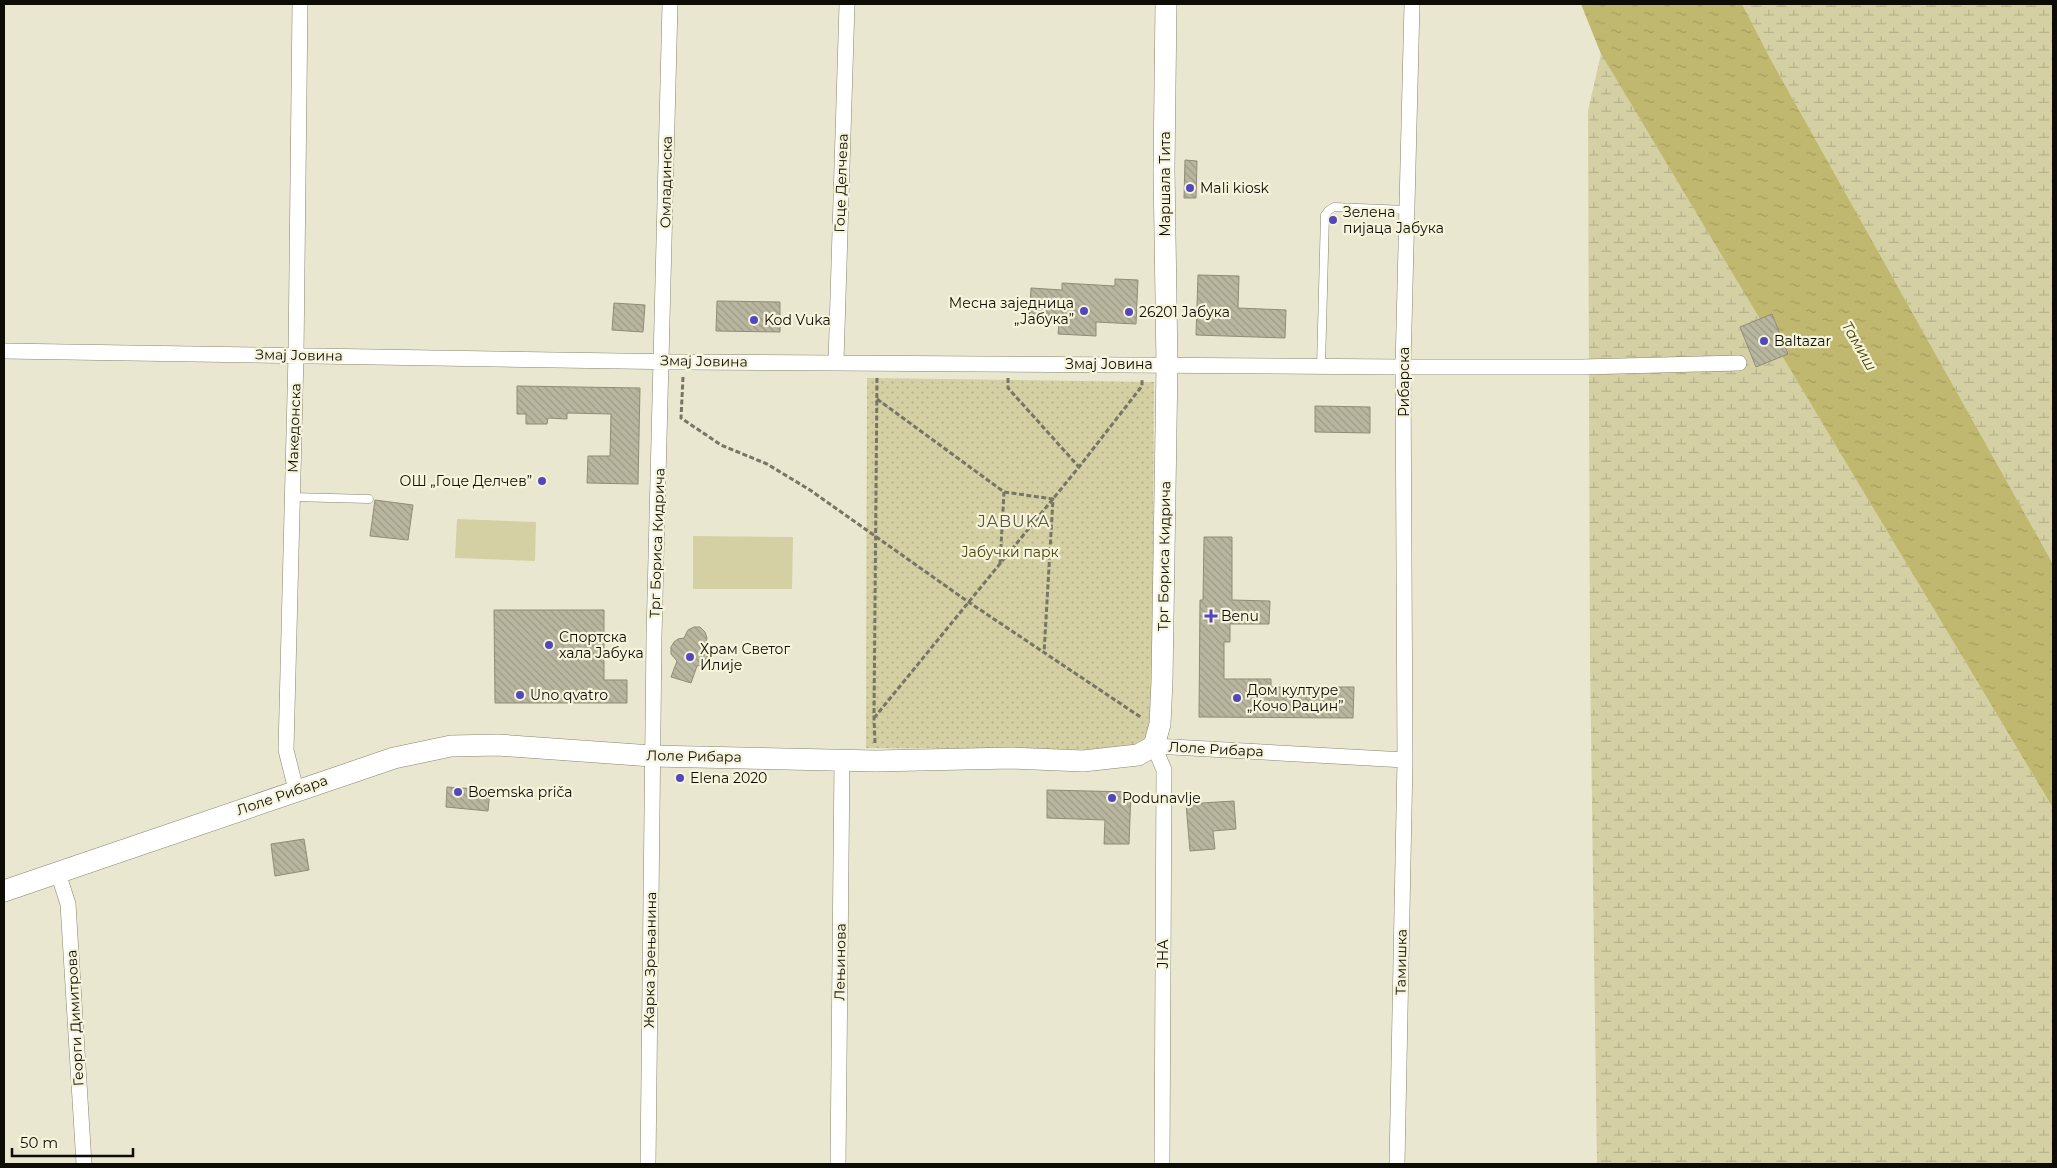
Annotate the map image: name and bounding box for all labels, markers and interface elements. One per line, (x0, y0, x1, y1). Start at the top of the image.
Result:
street label: Маршала Тита (1156, 131, 1174, 237)
street label: Гоце Делчева (830, 133, 852, 233)
street label: Омладинска (656, 136, 676, 228)
place label: Mali kiosk (1200, 179, 1270, 197)
marker: Mali kiosk (1184, 182, 1196, 194)
place label: Зелена пијаца Јабука (1343, 203, 1444, 237)
marker: Зелена пијаца Јабука (1327, 214, 1339, 226)
place label: Месна заједница „Јабука” (949, 294, 1074, 328)
place label: 26201 Јабука (1139, 303, 1230, 321)
marker: Месна заједница „Јабука” (1078, 305, 1090, 317)
marker: 26201 Јабука (1123, 306, 1135, 318)
place label: Kod Vuka (764, 311, 831, 329)
marker: Kod Vuka (748, 314, 760, 326)
water label: Тамиш (1838, 317, 1881, 374)
place label: Baltazar (1774, 332, 1832, 350)
marker: Baltazar (1758, 335, 1770, 347)
street label: Змај Јовина (255, 345, 343, 365)
street label: Рибарска (1395, 347, 1413, 417)
street label: Змај Јовина (660, 351, 748, 371)
street label: Змај Јовина (1065, 355, 1153, 373)
street label: Македонска (283, 383, 305, 473)
street label: Трг Бориса Кидрича (645, 468, 669, 618)
place label: ОШ „Гоце Делчев” (399, 472, 532, 490)
marker: ОШ „Гоце Делчев” (536, 475, 548, 487)
street label: Трг Бориса Кидрича (1154, 481, 1174, 631)
district label: JABUKA (977, 512, 1050, 531)
park label: Јабучки парк (961, 543, 1059, 561)
place label: Benu (1221, 607, 1259, 625)
marker: Benu (1205, 610, 1217, 622)
place label: Спортска хала Јабука (559, 628, 644, 662)
marker: Спортска хала Јабука (543, 639, 555, 651)
place label: Храм Светог Илије (700, 640, 790, 674)
marker: Храм Светог Илије (684, 651, 696, 663)
place label: Дом културе „Кочо Рацин” (1247, 681, 1344, 715)
place label: Uno qvatro (530, 686, 608, 704)
marker: Uno qvatro (514, 689, 526, 701)
marker: Дом културе „Кочо Рацин” (1231, 692, 1243, 704)
street label: Лоле Рибара (1168, 738, 1264, 760)
street label: Лоле Рибара (646, 746, 742, 766)
place label: Elena 2020 (690, 769, 767, 787)
street label: Лоле Рибара (234, 771, 330, 819)
marker: Elena 2020 (674, 772, 686, 784)
place label: Boemska priča (468, 783, 573, 801)
marker: Boemska priča (452, 786, 464, 798)
place label: Podunavlje (1122, 789, 1201, 807)
marker: Podunavlje (1106, 792, 1118, 804)
street label: Жарка Зрењанина (640, 892, 660, 1028)
street label: Лењинова (830, 923, 850, 1001)
street label: Тамишка (1391, 929, 1411, 995)
street label: ЈНА (1154, 939, 1172, 969)
street label: Георги Димитрова (62, 949, 88, 1087)
scale bar (12, 1126, 134, 1158)
text: 50 m (20, 1133, 58, 1152)

